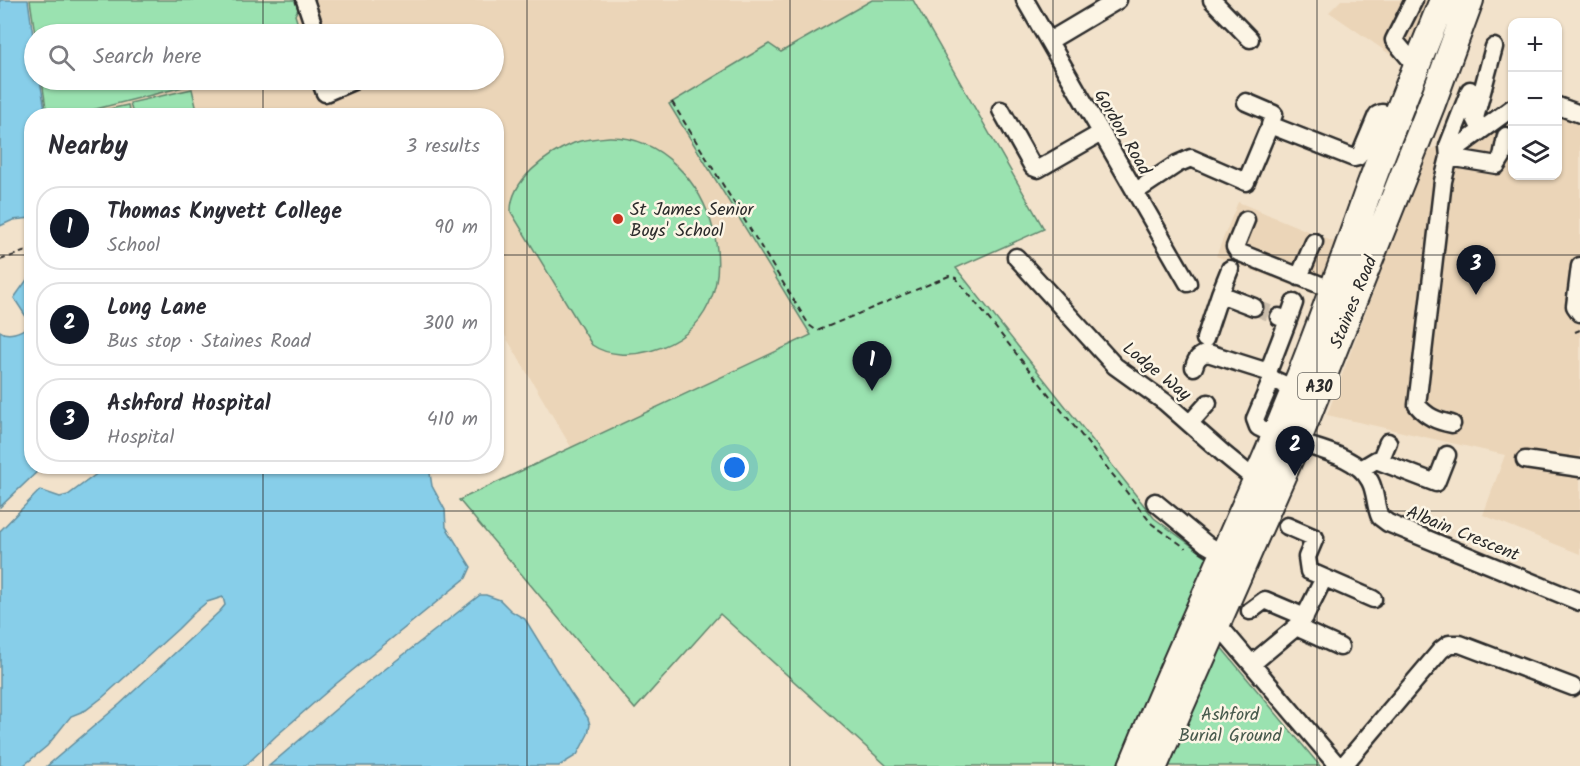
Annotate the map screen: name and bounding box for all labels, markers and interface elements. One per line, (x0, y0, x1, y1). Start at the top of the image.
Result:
map controls (1508, 18, 1562, 180)
button: + (1508, 18, 1562, 72)
search box (24, 24, 504, 90)
text: Search here (93, 40, 201, 75)
icon: search (45, 41, 78, 74)
button: − (1508, 72, 1562, 126)
street label: Gordon Road (1085, 84, 1159, 182)
text: Nearby (48, 126, 128, 168)
button: layers (1508, 126, 1562, 180)
text: 3 results (406, 131, 480, 163)
text: Thomas Knyvett College (107, 195, 342, 230)
place label: St James Senior Boys' School (630, 196, 755, 246)
text: 1 (66, 212, 73, 244)
text: 90 m (434, 212, 478, 244)
marker: St James Senior Boys' School (611, 212, 625, 226)
text: School (107, 230, 160, 262)
pin: 3 (1456, 246, 1496, 295)
street label: Staines Road (1323, 251, 1387, 353)
text: Long Lane (107, 291, 206, 326)
text: 2 (64, 308, 75, 340)
text: 300 m (423, 308, 478, 340)
text: Bus stop · Staines Road (107, 326, 310, 358)
street label: Lodge Way (1115, 335, 1197, 410)
pin: 1 (852, 342, 892, 391)
road number: A30 (1298, 373, 1340, 399)
text: Ashford Hospital (107, 387, 271, 422)
text: 3 (64, 404, 75, 436)
text: 410 m (427, 404, 478, 436)
text: Hospital (107, 422, 174, 454)
pin: 2 (1276, 426, 1314, 476)
your location (720, 453, 749, 482)
street label: Albain Crescent (1402, 499, 1524, 571)
park label: Ashford Burial Ground (1179, 701, 1282, 751)

